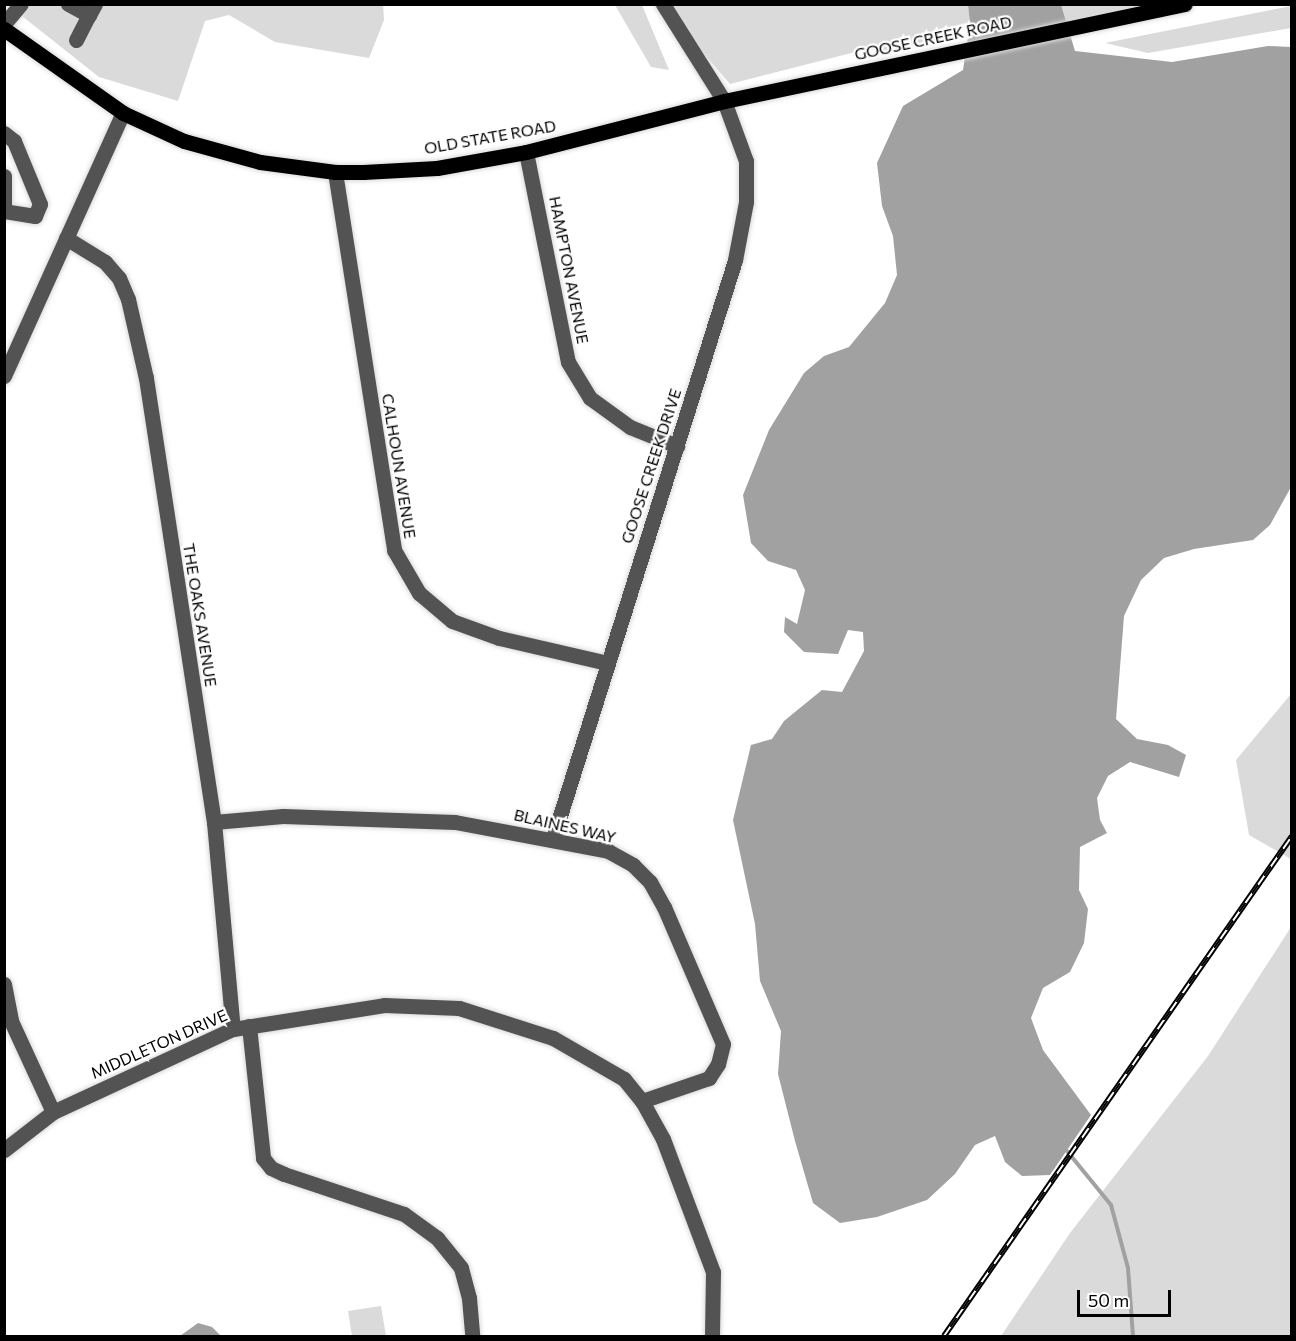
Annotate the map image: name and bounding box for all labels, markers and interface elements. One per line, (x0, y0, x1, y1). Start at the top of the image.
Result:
street label: GOOSE CREEK ROAD (853, 12, 1013, 64)
street label: OLD STATE ROAD (423, 116, 557, 158)
street label: HAMPTON AVENUE (545, 195, 593, 345)
street label: GOOSE CREEK DRIVE (617, 386, 685, 546)
street label: CALHOUN AVENUE (378, 392, 420, 540)
street label: THE OAKS AVENUE (179, 542, 221, 688)
street label: BLAINES WAY (512, 805, 618, 847)
street label: MIDDLETON DRIVE (88, 1005, 230, 1083)
scale bar (1080, 1278, 1174, 1316)
text: 50 m (1088, 1289, 1129, 1311)

